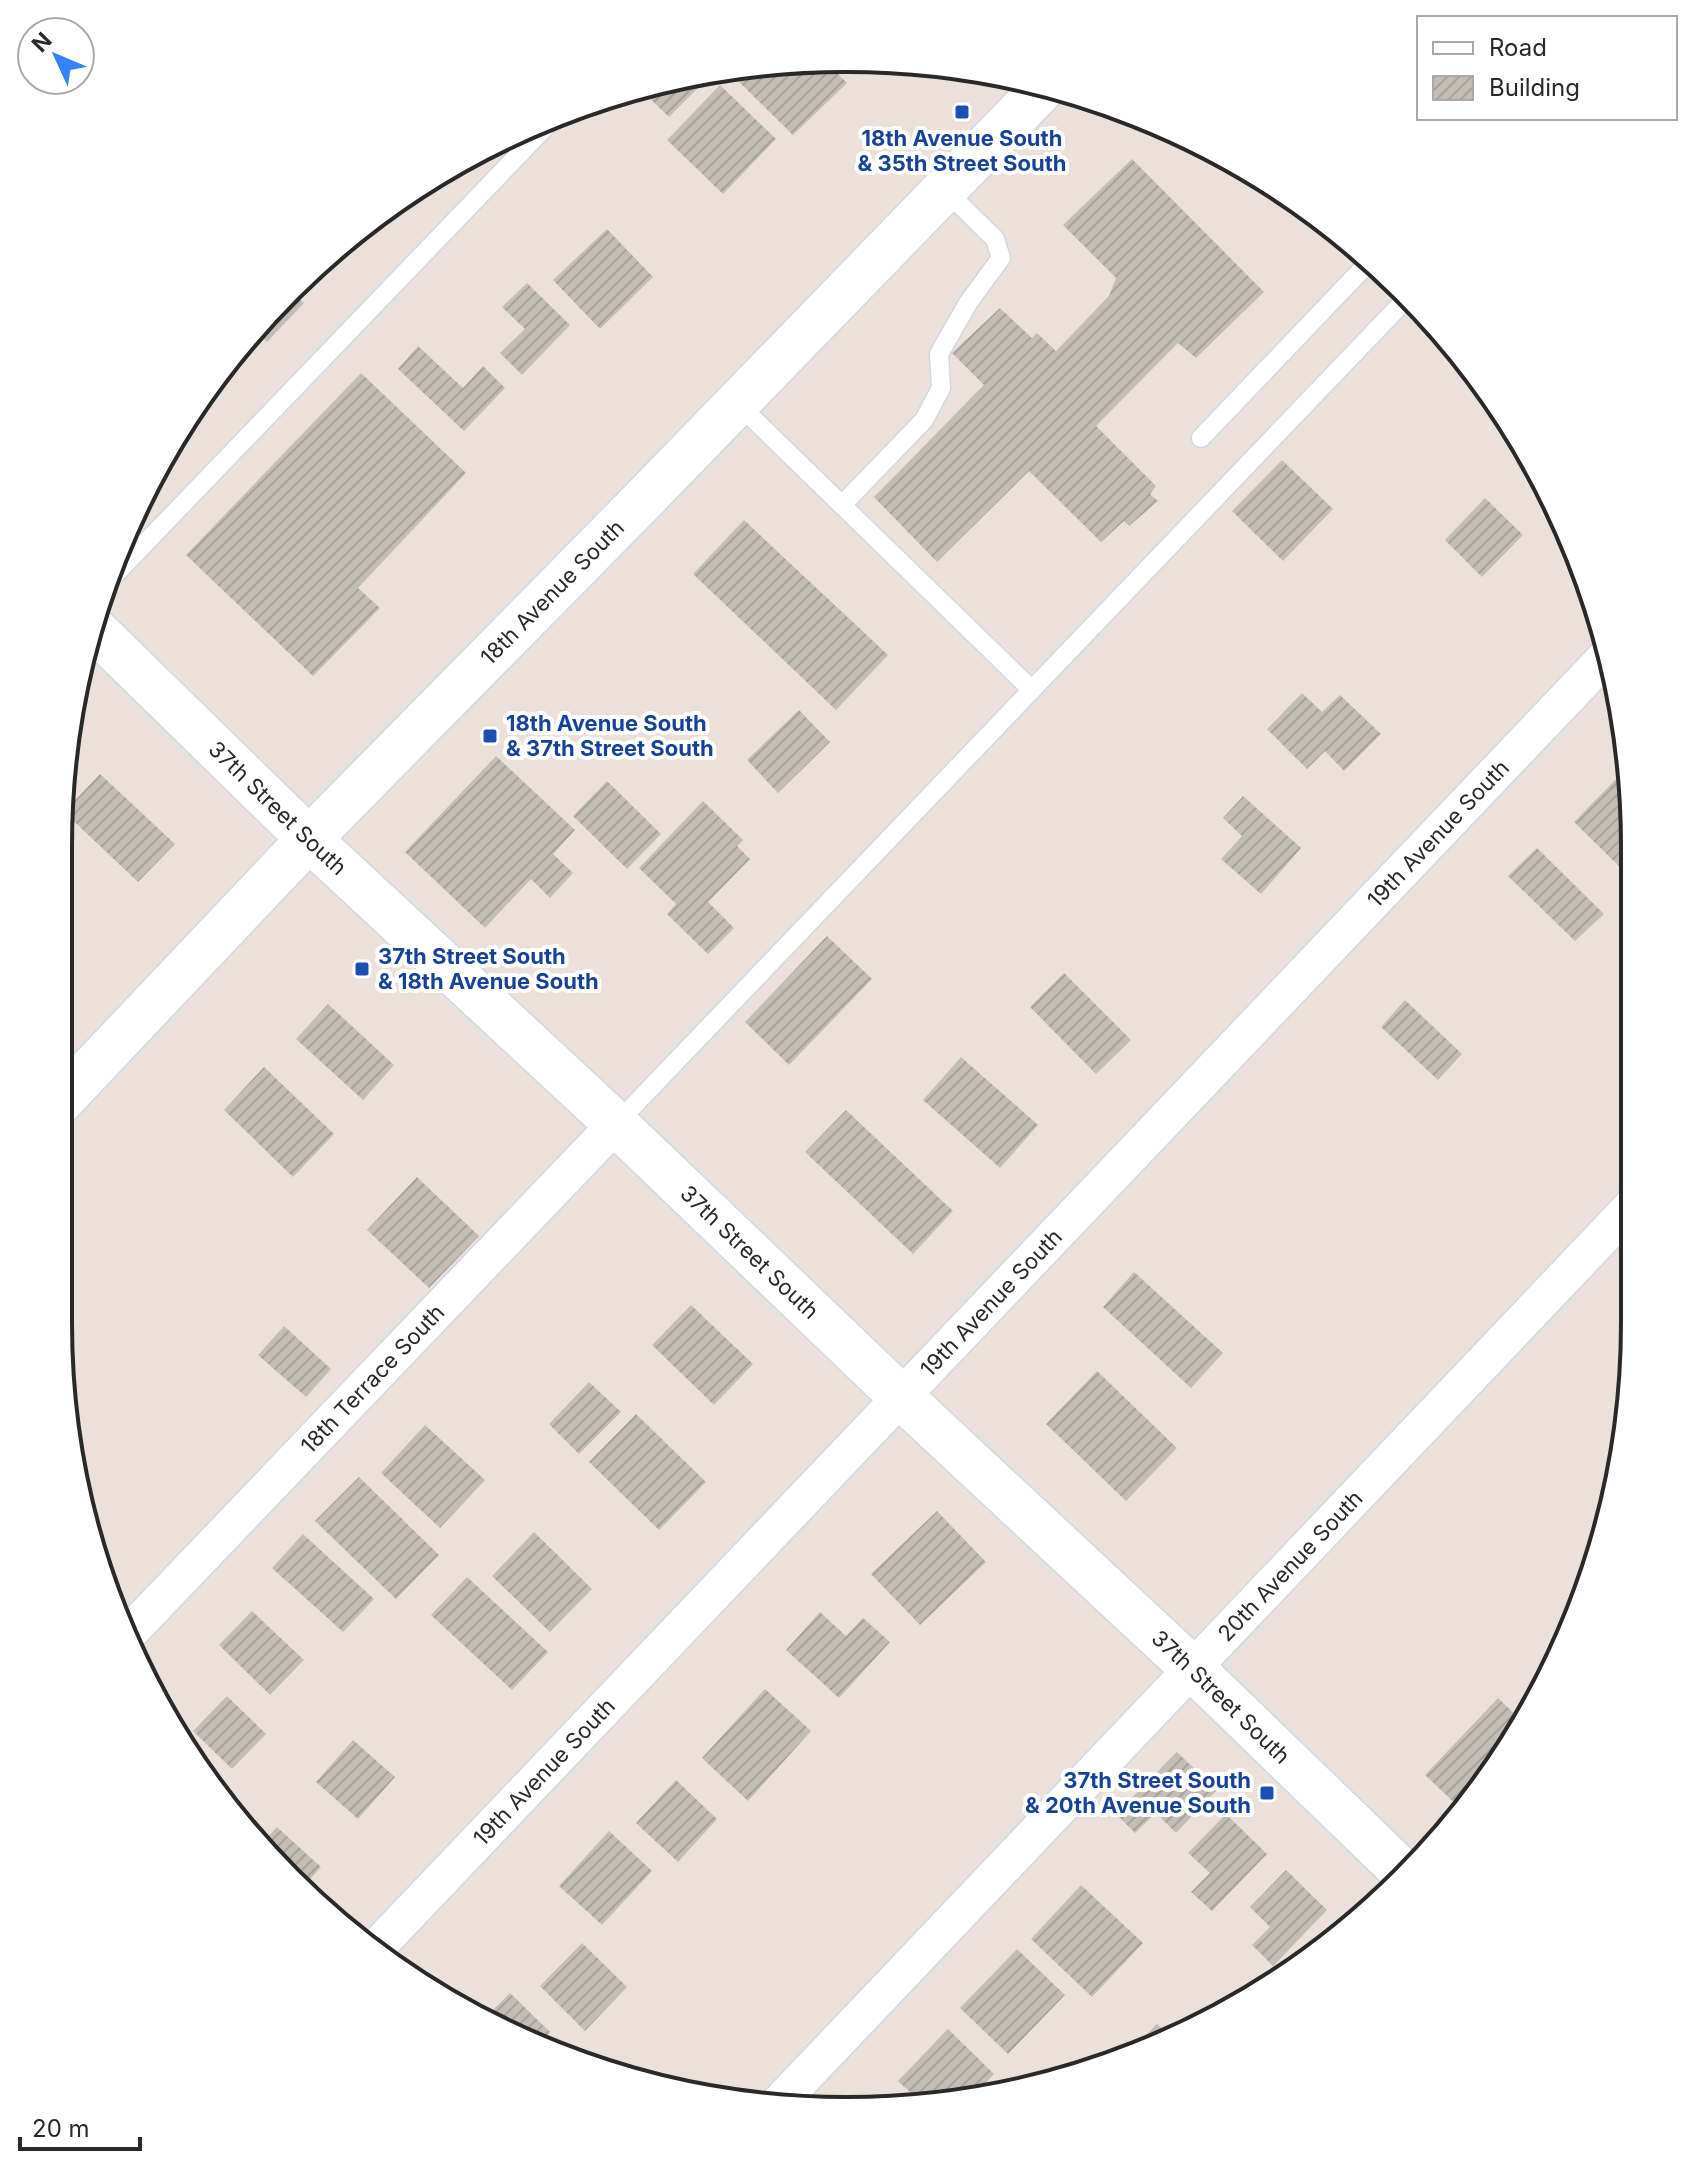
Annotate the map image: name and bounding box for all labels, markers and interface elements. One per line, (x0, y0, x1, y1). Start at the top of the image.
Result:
north arrow (16, 16, 96, 96)
legend (1417, 16, 1677, 120)
text: N (26, 27, 57, 57)
text: Road (1489, 33, 1547, 62)
text: Building (1489, 73, 1580, 102)
marker: 18th Avenue South & 35th Street South (953, 103, 971, 121)
place label: 18th Avenue South & 35th Street South (857, 125, 1067, 176)
street label: 18th Avenue South (475, 514, 629, 670)
place label: 18th Avenue South & 37th Street South (506, 710, 714, 761)
marker: 18th Avenue South & 37th Street South (481, 727, 499, 745)
street label: 37th Street South (204, 736, 352, 880)
street label: 19th Avenue South (1362, 754, 1514, 912)
place label: 37th Street South & 18th Avenue South (378, 943, 599, 994)
marker: 37th Street South & 18th Avenue South (353, 960, 371, 978)
street label: 37th Street South (675, 1180, 824, 1324)
street label: 19th Avenue South (915, 1224, 1067, 1382)
street label: 18th Terrace South (295, 1299, 449, 1458)
street label: 20th Avenue South (1212, 1485, 1368, 1647)
street label: 37th Street South (1147, 1625, 1296, 1769)
street label: 19th Avenue South (468, 1693, 620, 1851)
place label: 37th Street South & 20th Avenue South (1025, 1767, 1251, 1818)
marker: 37th Street South & 20th Avenue South (1258, 1784, 1276, 1802)
scale bar (20, 2101, 140, 2151)
text: 20 m (32, 2114, 90, 2143)

